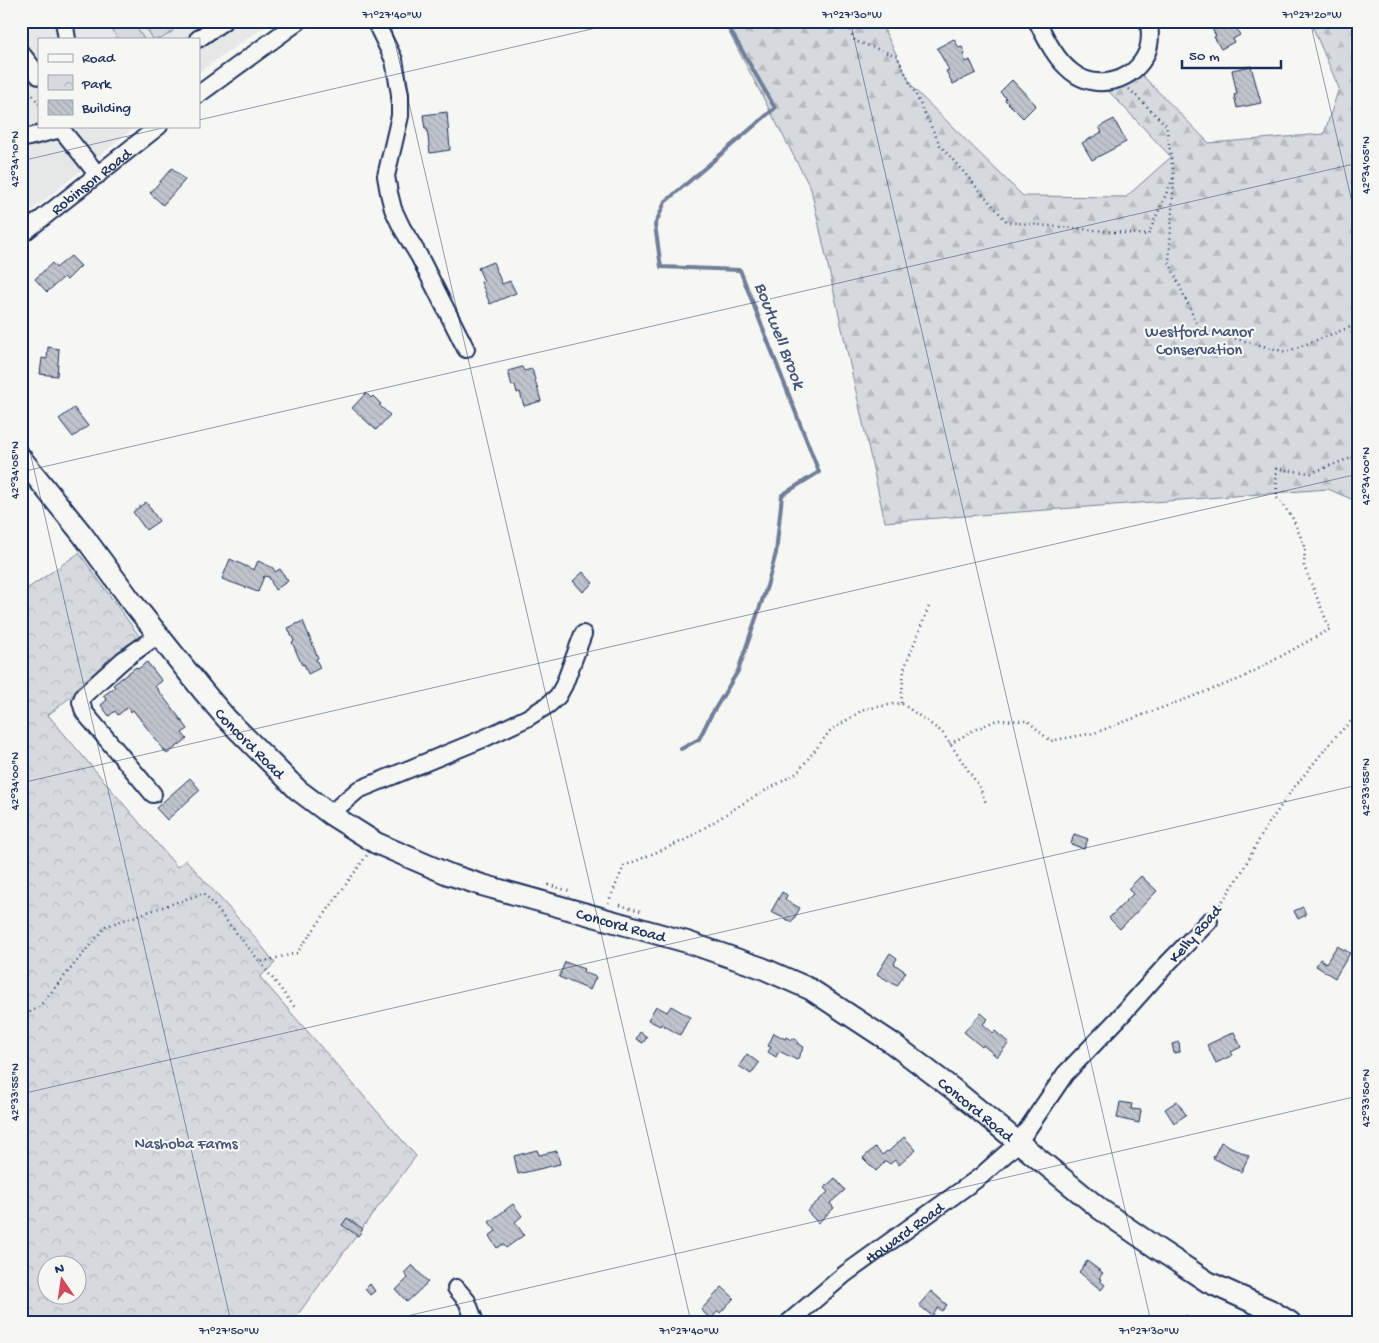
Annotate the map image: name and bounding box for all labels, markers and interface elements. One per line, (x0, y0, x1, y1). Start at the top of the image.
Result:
text: 71°27'40"W (361, 9, 422, 23)
text: 71°27'30"W (821, 9, 882, 23)
text: 71°27'20"W (1281, 9, 1342, 23)
legend (38, 38, 200, 128)
scale bar (1182, 38, 1280, 70)
text: 50 m (1189, 48, 1220, 66)
text: Road (82, 50, 116, 68)
text: Park (81, 76, 112, 94)
text: Building (81, 100, 131, 118)
text: 42°34'10"N (9, 131, 23, 187)
text: 42°34'05"N (1360, 136, 1374, 194)
street label: Robinson Road (48, 145, 137, 221)
water label: Boutwell Brook (749, 280, 809, 394)
park label: Westford Manor Conservation (1145, 324, 1254, 361)
text: 42°34'05"N (9, 441, 23, 499)
text: 42°34'00"N (1360, 447, 1374, 505)
street label: Concord Road (209, 706, 289, 786)
text: 42°34'00"N (9, 752, 23, 810)
text: 42°33'55"N (1360, 758, 1374, 816)
street label: Kelly Road (1166, 901, 1228, 968)
street label: Concord Road (573, 906, 669, 949)
text: 42°33'55"N (9, 1063, 23, 1121)
text: 42°33'50"N (1360, 1069, 1374, 1127)
street label: Concord Road (933, 1075, 1017, 1148)
park label: Nashoba Farms (134, 1136, 239, 1155)
street label: Howard Road (863, 1199, 950, 1269)
north arrow (38, 1256, 88, 1306)
text: N (53, 1260, 66, 1279)
text: 71°27'50"W (198, 1325, 259, 1339)
text: 71°27'40"W (658, 1325, 719, 1339)
text: 71°27'30"W (1118, 1325, 1179, 1339)

